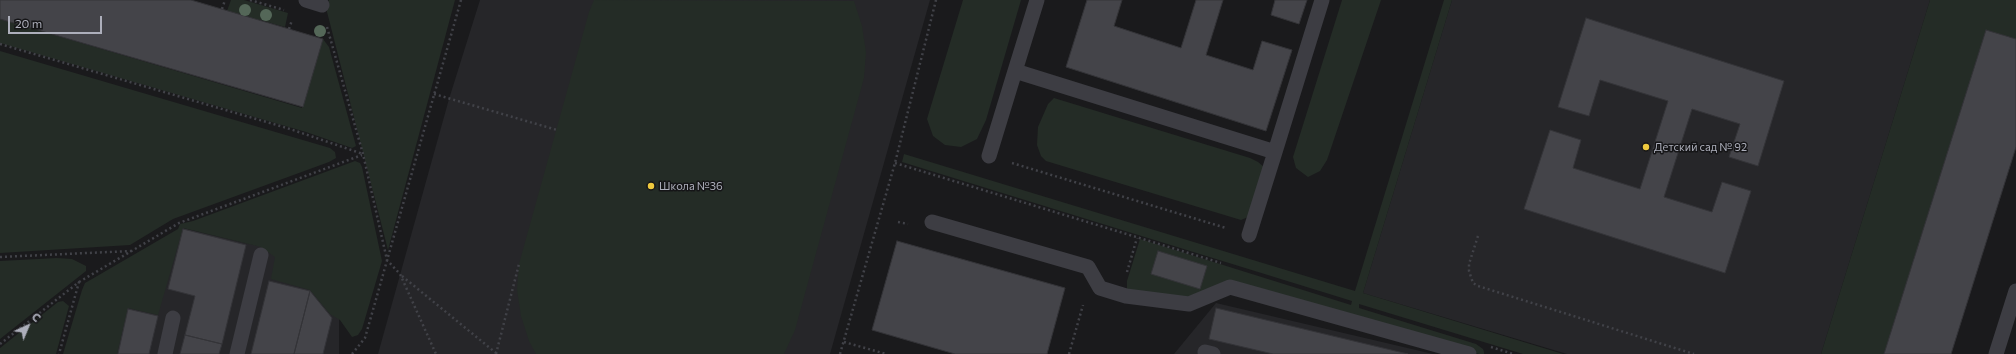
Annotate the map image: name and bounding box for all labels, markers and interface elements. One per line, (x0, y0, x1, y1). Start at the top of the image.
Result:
scale bar (10, 8, 104, 34)
text: 20 m (15, 16, 42, 30)
place label: Детский сад № 92 (1654, 140, 1747, 154)
marker: Детский сад № 92 (1641, 142, 1651, 152)
place label: Школа №36 (659, 179, 723, 193)
marker: Школа №36 (646, 181, 656, 191)
north arrow (8, 306, 48, 346)
text: С (29, 310, 44, 324)

